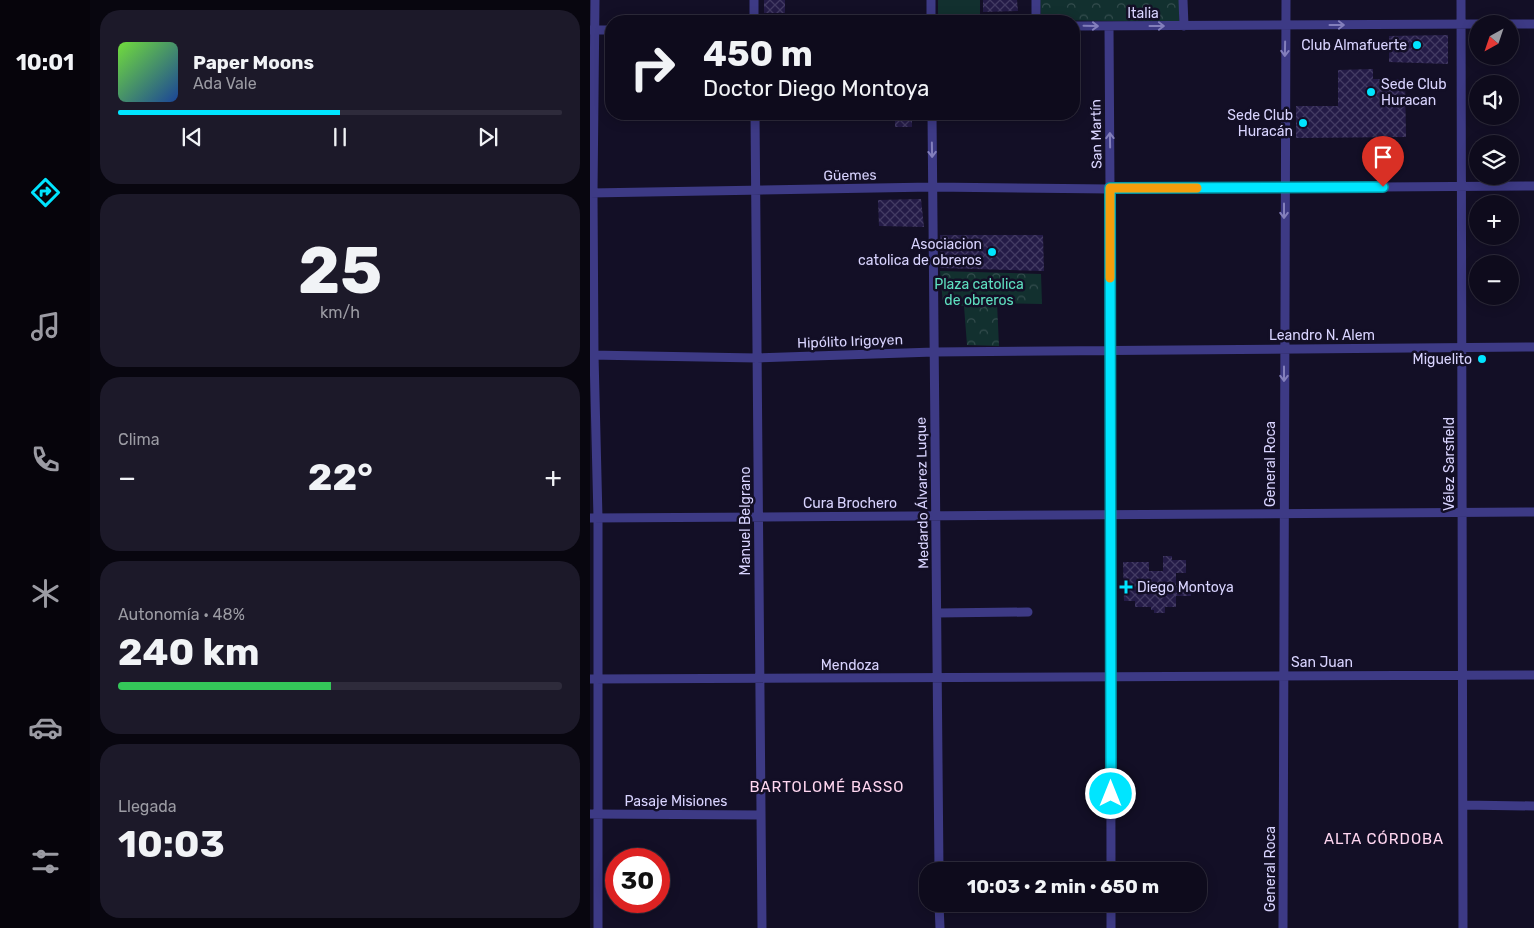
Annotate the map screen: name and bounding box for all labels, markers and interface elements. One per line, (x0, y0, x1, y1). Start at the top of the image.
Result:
street label: Italia (1127, 5, 1159, 22)
north arrow (1469, 15, 1519, 65)
map controls (1469, 15, 1519, 305)
one-way arrow (1329, 20, 1345, 30)
one-way arrow (1082, 21, 1099, 31)
one-way arrow (1149, 21, 1165, 31)
text: 450 m (703, 33, 813, 75)
icon: right (620, 35, 685, 100)
place label: Club Almafuerte (1301, 37, 1407, 54)
marker: Club Almafuerte (1411, 39, 1423, 51)
one-way arrow (1280, 40, 1290, 56)
text: 10:01 (16, 49, 74, 76)
text: Paper Moons (193, 51, 314, 74)
text: Ada Vale (193, 74, 257, 93)
text: Doctor Diego Montoya (703, 75, 929, 102)
button: sound (1469, 75, 1519, 125)
place label: Sede Club Huracan (1381, 76, 1447, 109)
marker: Sede Club Huracan (1365, 86, 1377, 98)
street label: San Martín (1087, 99, 1106, 169)
place label: Sede Club Huracán (1227, 107, 1293, 140)
marker: Sede Club Huracán (1297, 117, 1309, 129)
icon: previous (178, 123, 206, 151)
icon: pause (326, 123, 354, 151)
icon: next (474, 123, 502, 151)
one-way arrow (1105, 132, 1115, 148)
button: layers (1469, 135, 1519, 185)
pin (1362, 136, 1404, 187)
one-way arrow (927, 142, 937, 158)
icon: arrive (1369, 143, 1397, 171)
street label: Güemes (823, 167, 877, 184)
icon: directions (28, 175, 63, 210)
button: + (1469, 195, 1519, 245)
one-way arrow (1279, 202, 1289, 219)
text: 25 (298, 232, 382, 309)
place label: Asociacion catolica de obreros (858, 236, 982, 269)
marker: Asociacion catolica de obreros (986, 246, 998, 258)
button: − (1469, 255, 1519, 305)
park label: Plaza catolica de obreros (934, 276, 1024, 309)
text: km/h (320, 303, 360, 322)
icon: music (28, 309, 63, 344)
street label: Leandro N. Alem (1269, 327, 1375, 344)
street label: Hipólito Irigoyen (797, 331, 903, 352)
place label: Miguelito (1413, 351, 1472, 368)
marker: Miguelito (1476, 353, 1488, 365)
one-way arrow (1279, 365, 1289, 381)
street label: Medardo Álvarez Luque (912, 417, 932, 569)
street label: Vélez Sarsfield (1441, 417, 1458, 511)
street label: General Roca (1262, 421, 1279, 507)
text: Clima (118, 430, 159, 449)
icon: phone (28, 442, 63, 477)
text: 22° (308, 454, 373, 500)
text: − (118, 461, 136, 494)
text: + (545, 461, 562, 494)
street label: Manuel Belgrano (737, 467, 754, 575)
street label: Cura Brochero (803, 495, 897, 512)
icon: climate (28, 576, 63, 611)
place label: Diego Montoya (1137, 579, 1234, 596)
marker: Diego Montoya (1119, 580, 1133, 594)
text: Autonomía · 48% (118, 605, 245, 624)
text: 240 km (118, 629, 259, 675)
street label: San Juan (1291, 654, 1353, 671)
street label: Mendoza (821, 657, 879, 674)
icon: car (28, 710, 63, 745)
position arrow (1084, 767, 1136, 819)
district label: BARTOLOMÉ BASSO (750, 778, 905, 796)
street label: Pasaje Misiones (625, 793, 727, 810)
text: Llegada (118, 797, 177, 816)
text: 10:03 (118, 821, 225, 867)
street label: General Roca (1262, 826, 1279, 912)
district label: ALTA CÓRDOBA (1324, 830, 1444, 848)
icon: filters (28, 844, 63, 879)
speed limit sign: 30 (605, 848, 670, 913)
text: 10:03 · 2 min · 650 m (967, 875, 1159, 898)

